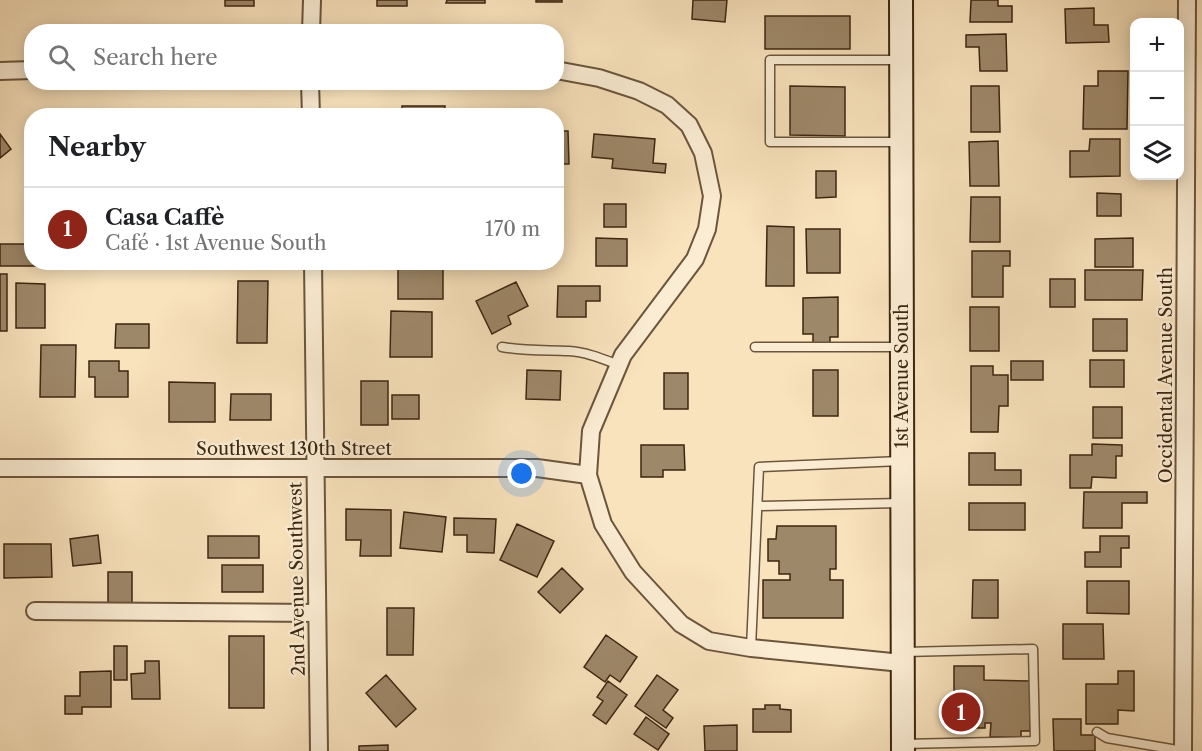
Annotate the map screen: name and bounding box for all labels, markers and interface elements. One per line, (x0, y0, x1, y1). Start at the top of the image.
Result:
map controls (1130, 18, 1184, 180)
button: + (1130, 18, 1184, 72)
search box (24, 24, 564, 90)
icon: search (45, 41, 78, 74)
text: Search here (93, 44, 218, 71)
button: − (1130, 72, 1184, 126)
button: layers (1130, 126, 1184, 180)
text: Nearby (48, 131, 146, 163)
text: Casa Caffè (105, 204, 224, 231)
text: 1 (63, 217, 72, 241)
text: 170 m (485, 217, 540, 241)
text: Café · 1st Avenue South (105, 231, 327, 255)
street label: Occidental Avenue South (1155, 267, 1177, 483)
street label: 1st Avenue South (891, 303, 913, 449)
street label: Southwest 130th Street (196, 438, 393, 460)
your location (507, 459, 536, 488)
street label: 2nd Avenue Southwest (284, 481, 310, 676)
pin: 1 (942, 690, 980, 734)

